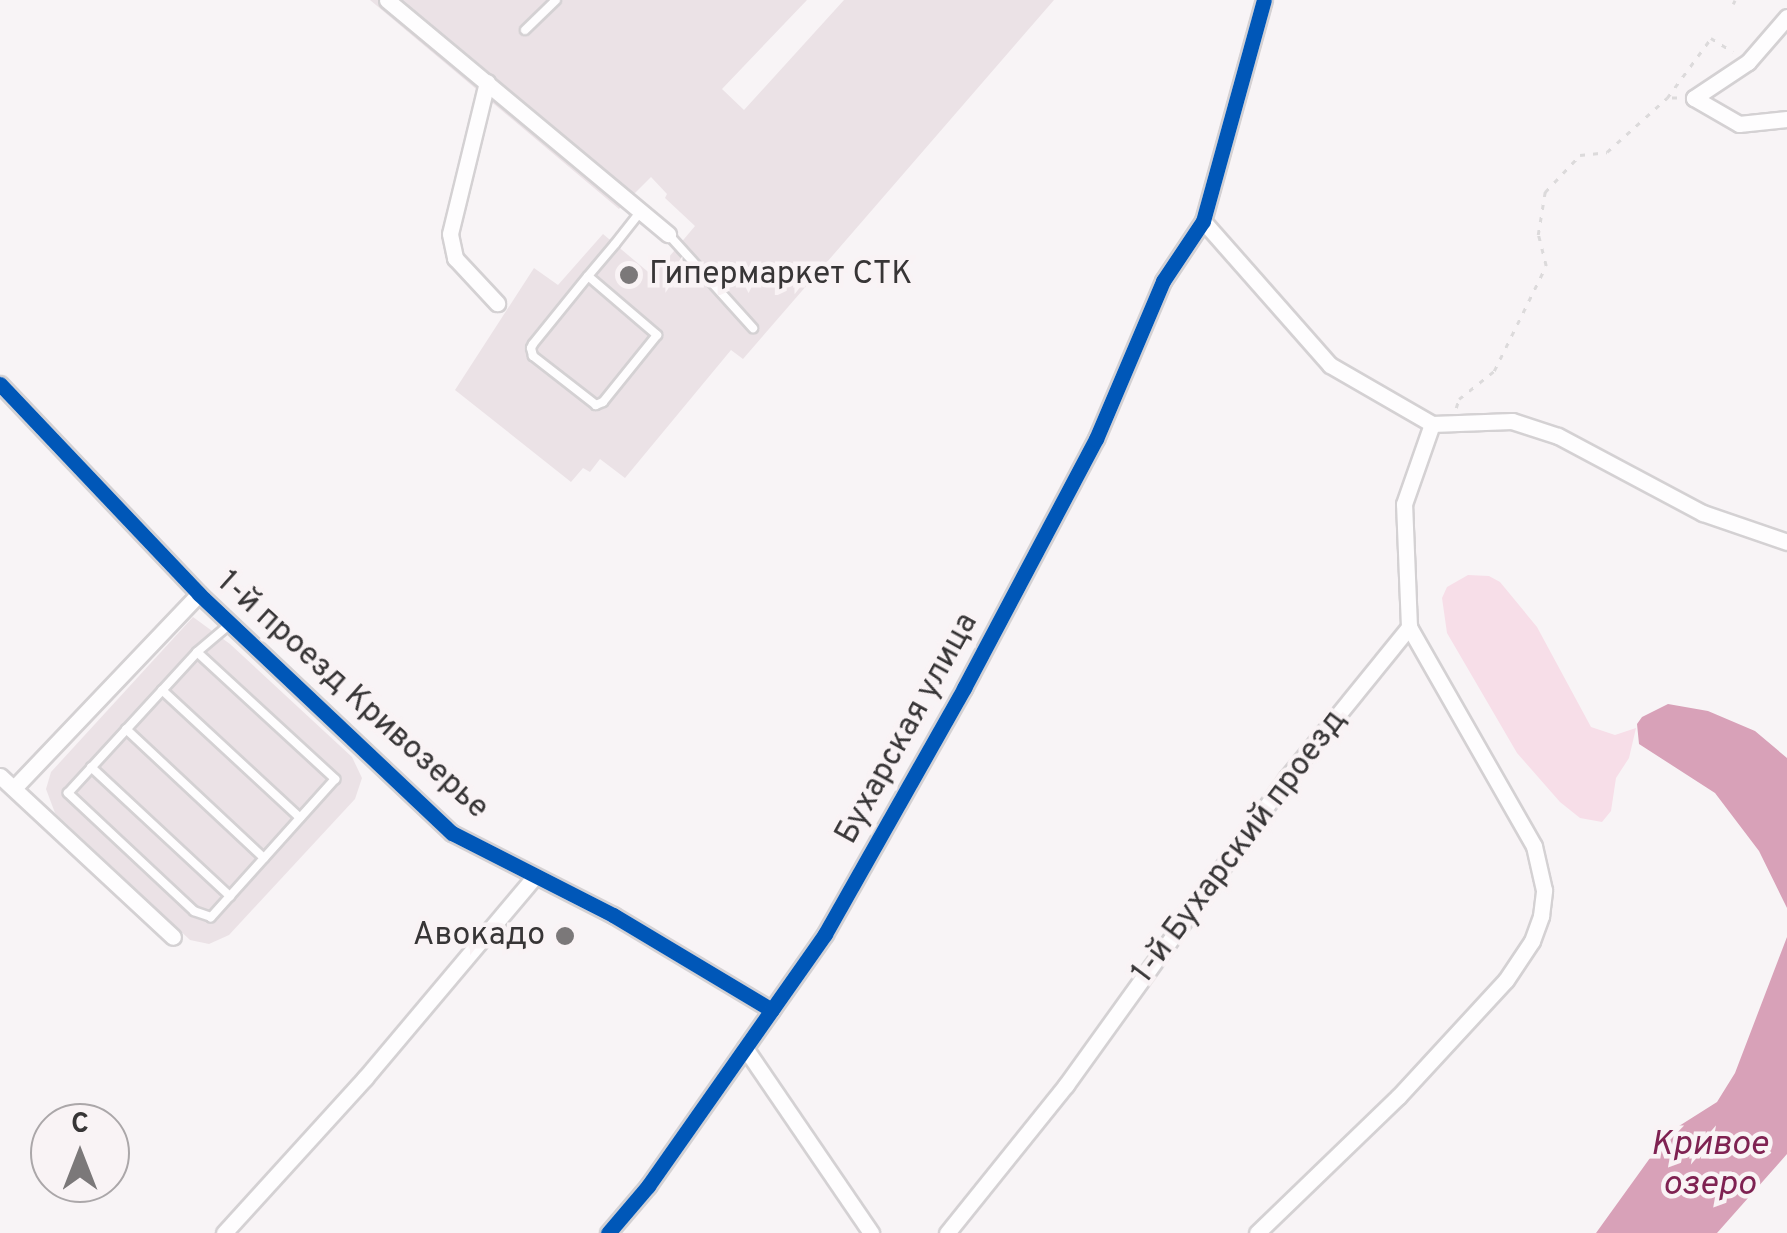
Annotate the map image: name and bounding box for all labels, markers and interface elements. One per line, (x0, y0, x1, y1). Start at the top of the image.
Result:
place label: Гипермаркет СТК (649, 256, 912, 294)
marker: Гипермаркет СТК (618, 264, 640, 286)
street label: 1-й проезд Кривозерье (208, 564, 496, 828)
street label: Бухарская улица (829, 607, 987, 851)
street label: 1-й Бухарский проезд (1125, 703, 1355, 991)
place label: Авокадо (413, 917, 545, 955)
marker: Авокадо (554, 925, 576, 947)
north arrow (30, 1103, 130, 1203)
text: С (71, 1107, 89, 1143)
water label: Кривое озеро (1650, 1124, 1768, 1206)

